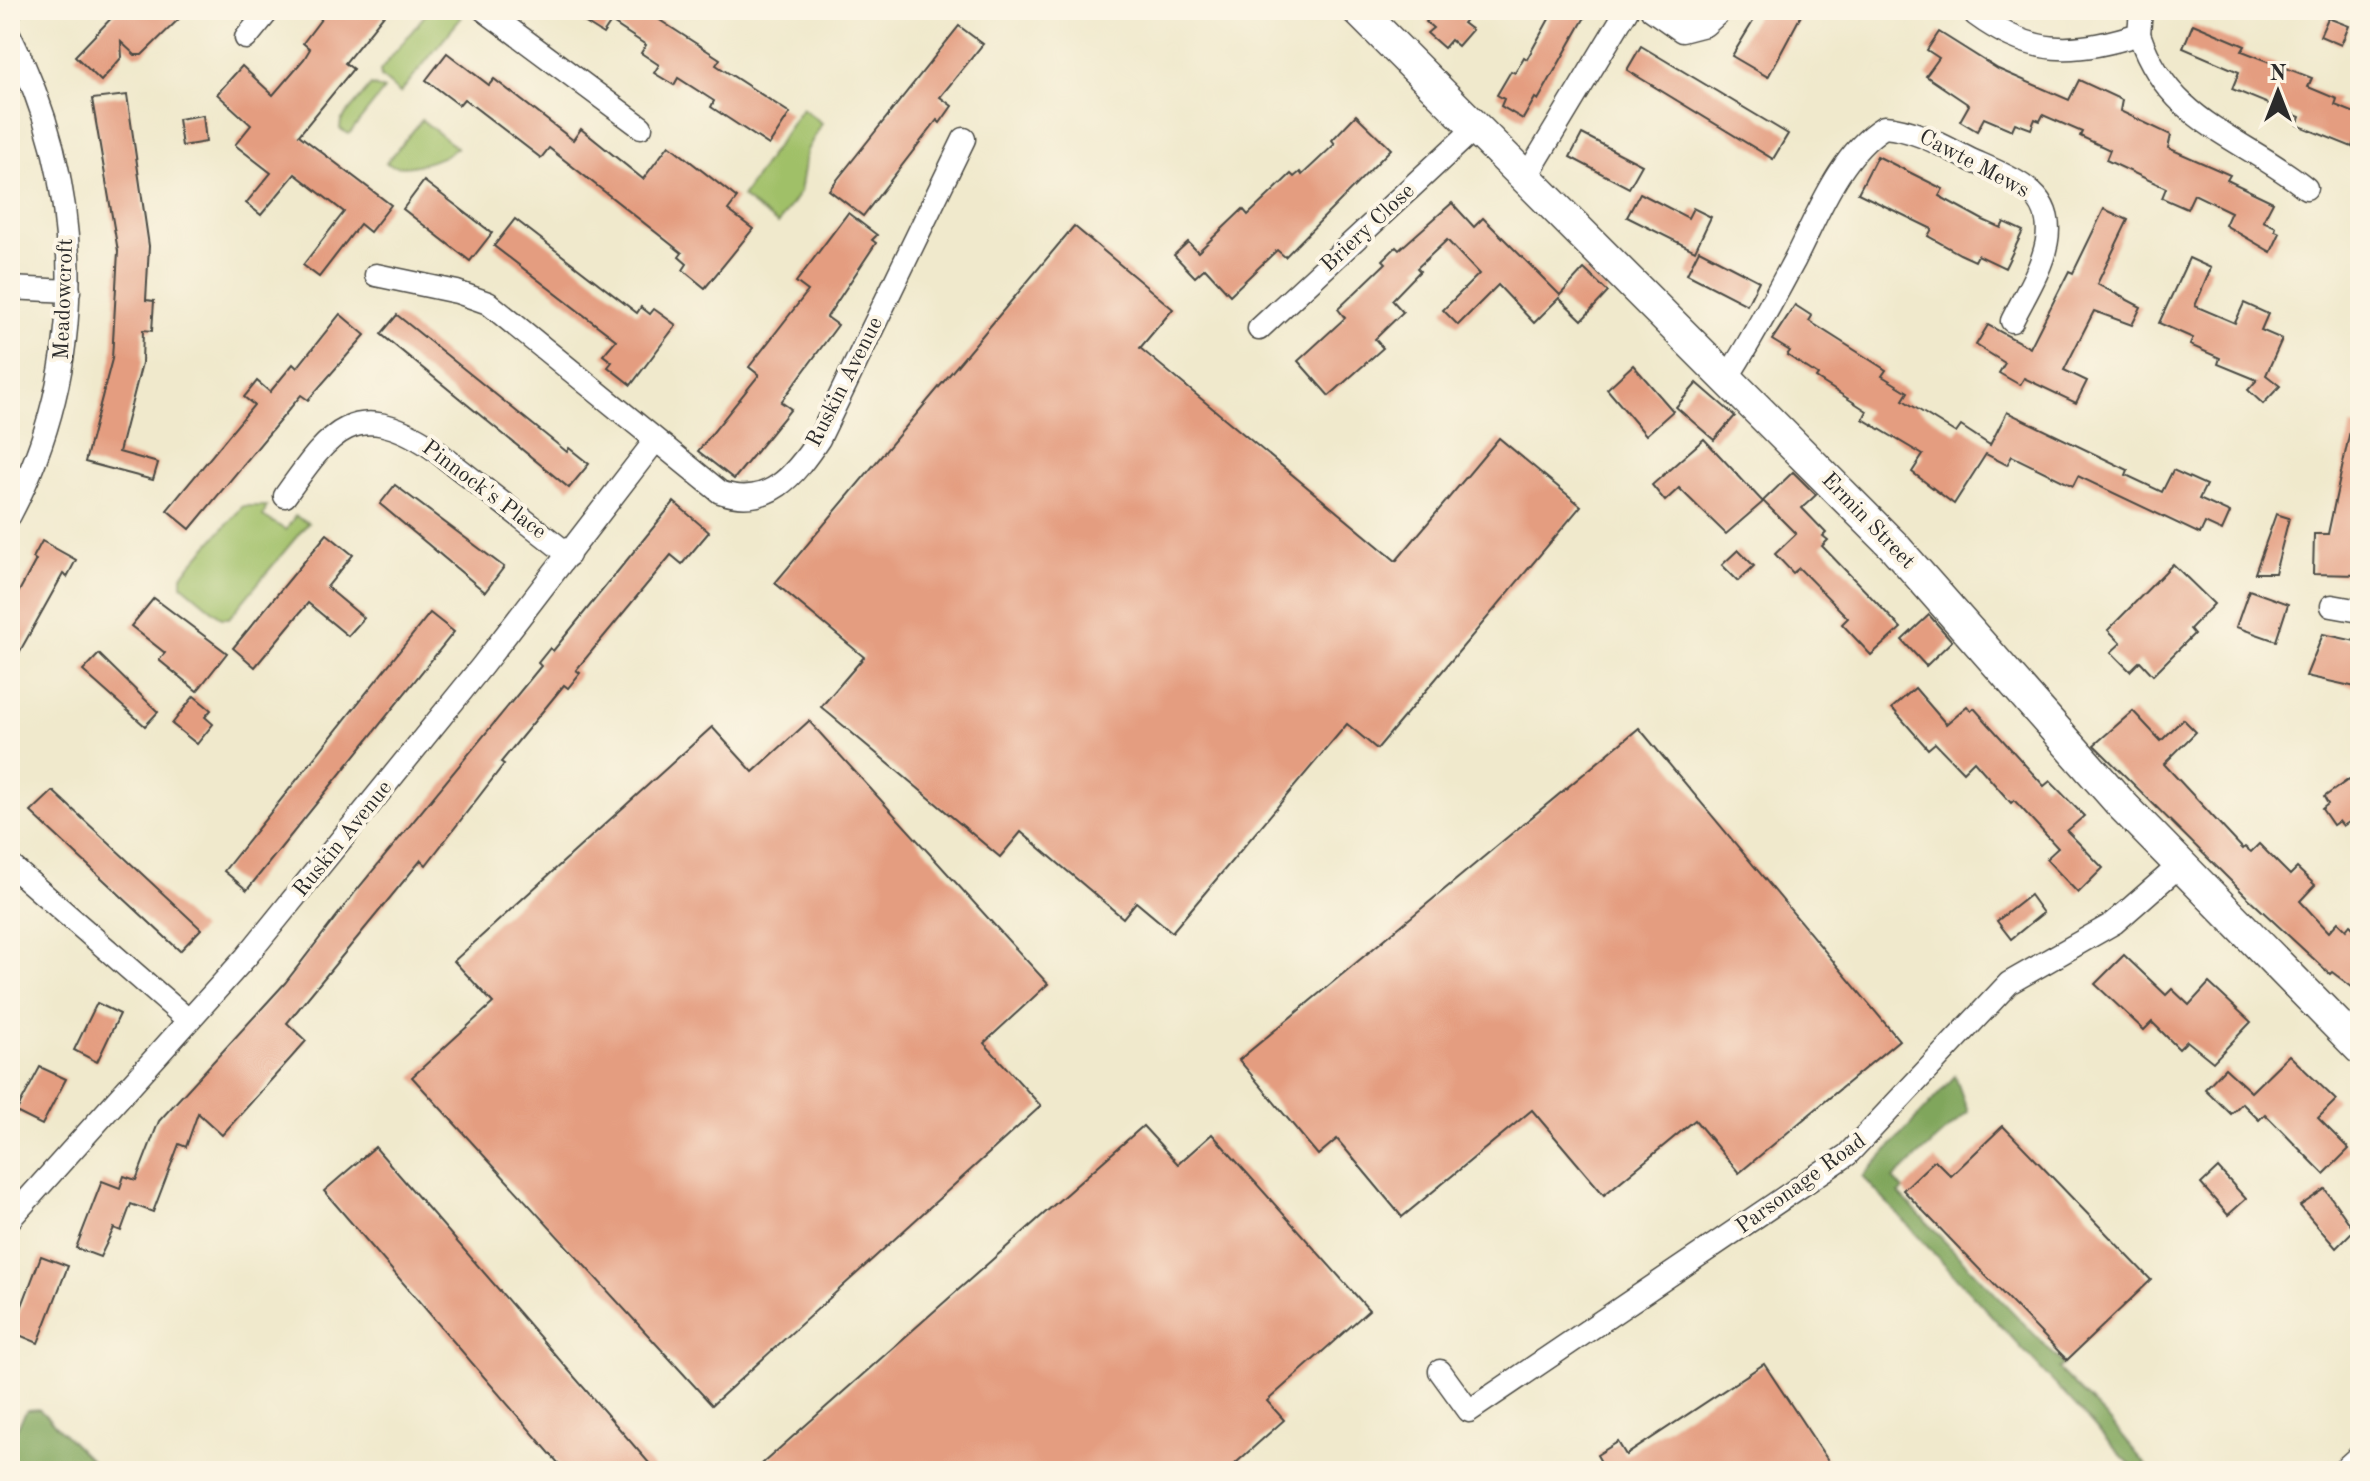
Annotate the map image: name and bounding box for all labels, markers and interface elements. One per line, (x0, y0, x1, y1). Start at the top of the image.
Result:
north arrow (2238, 52, 2318, 132)
text: N (2270, 63, 2287, 85)
street label: Cawte Mews (1915, 126, 2033, 202)
street label: Briery Close (1317, 180, 1419, 276)
street label: Meadowcroft (51, 238, 77, 360)
street label: Ruskin Avenue (803, 314, 887, 450)
street label: Pinnock's Place (418, 436, 550, 544)
street label: Ermin Street (1817, 469, 1919, 573)
street label: Ruskin Avenue (290, 777, 396, 901)
street label: Parsonage Road (1732, 1130, 1870, 1238)

